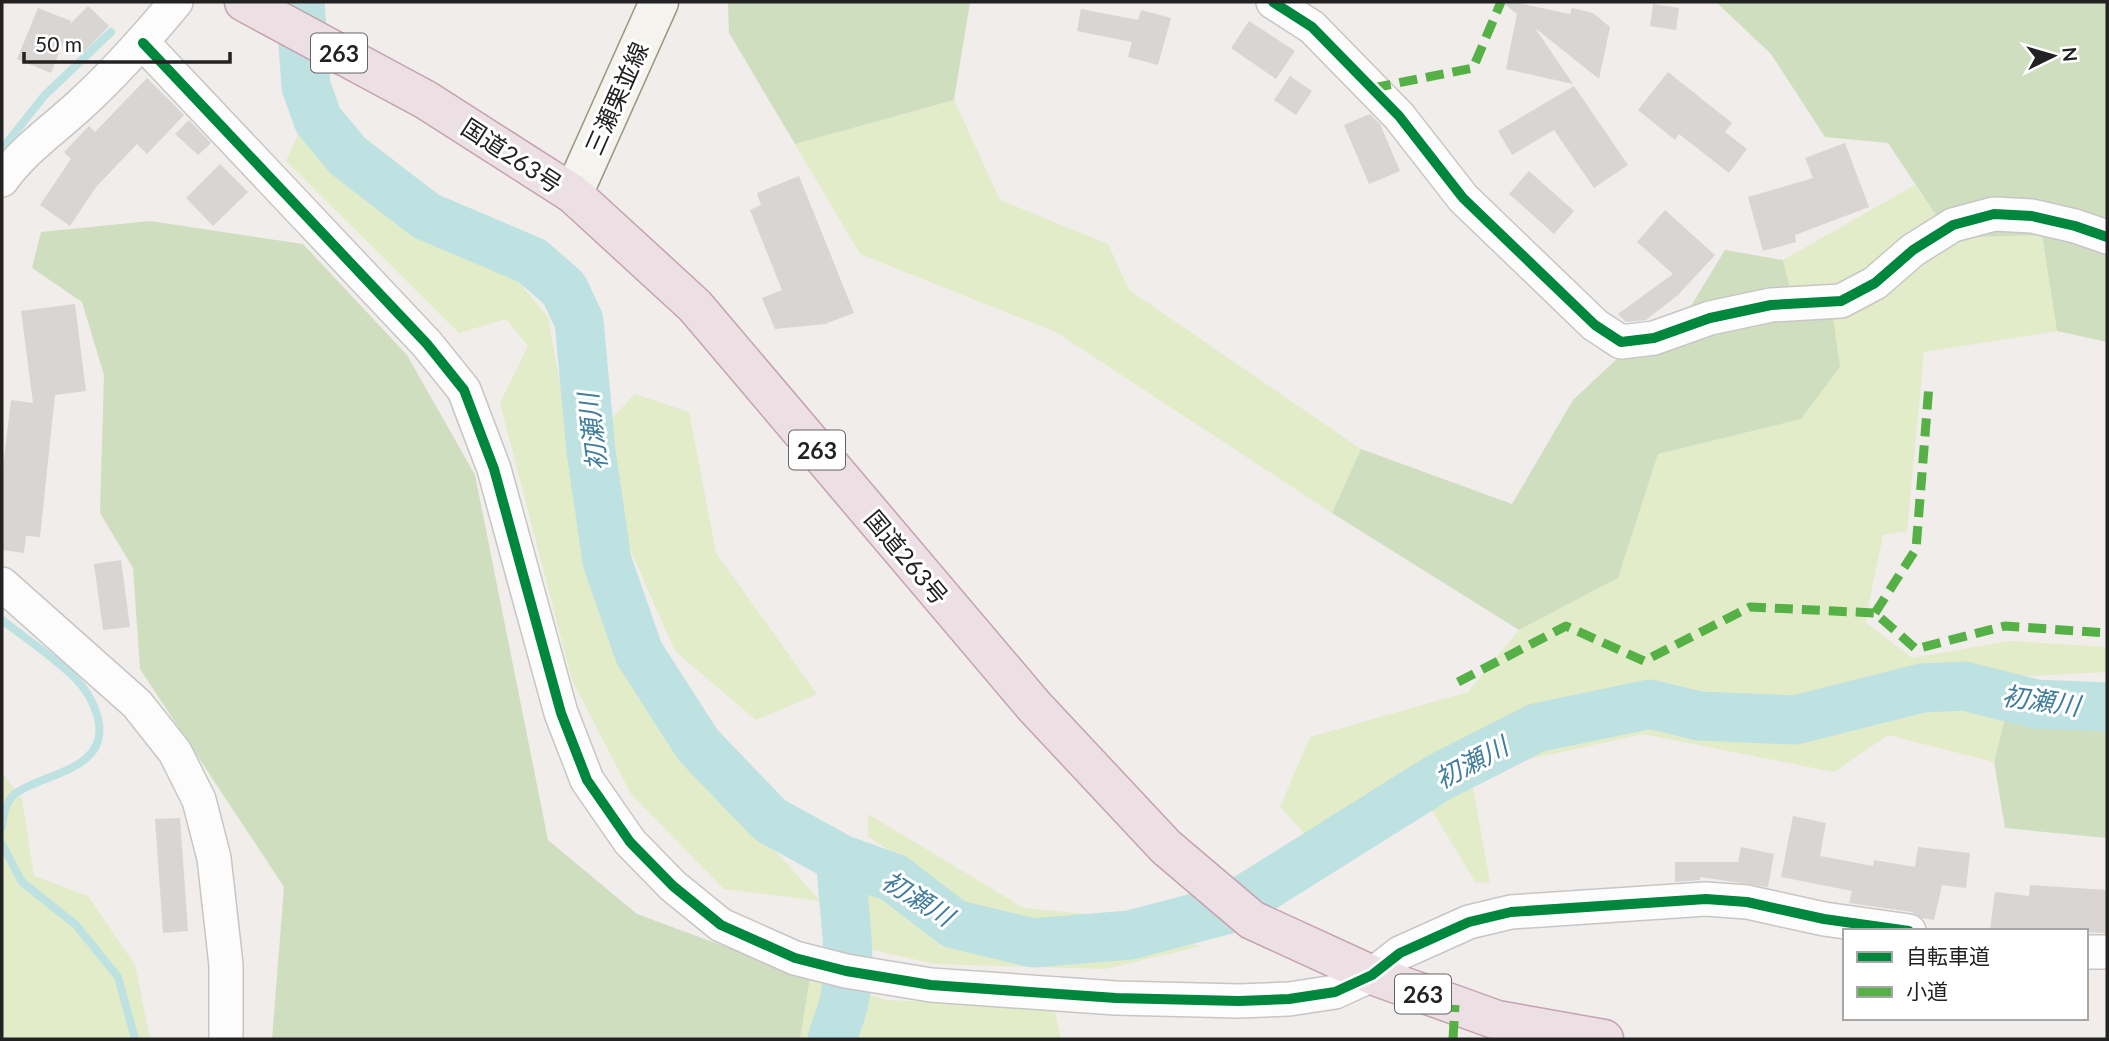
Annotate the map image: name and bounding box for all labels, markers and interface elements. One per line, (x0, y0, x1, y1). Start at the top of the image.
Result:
scale bar (24, 21, 231, 65)
north arrow (2018, 21, 2088, 91)
text: 50 m (35, 31, 82, 56)
road number: 263 (311, 34, 367, 72)
street label: 三瀬栗並線 (578, 37, 654, 159)
text: N (2058, 46, 2083, 63)
street label: 国道263号 (456, 112, 568, 198)
water label: 初瀬川 (571, 388, 613, 473)
road number: 263 (789, 431, 845, 470)
street label: 国道263号 (859, 504, 955, 610)
water label: 初瀬川 (2000, 679, 2085, 722)
water label: 初瀬川 (1429, 728, 1516, 794)
water label: 初瀬川 (876, 864, 962, 934)
legend (1843, 929, 2088, 1020)
text: 自転車道 (1906, 943, 1990, 968)
road number: 263 (1395, 974, 1451, 1014)
text: 小道 (1906, 978, 1948, 1003)

